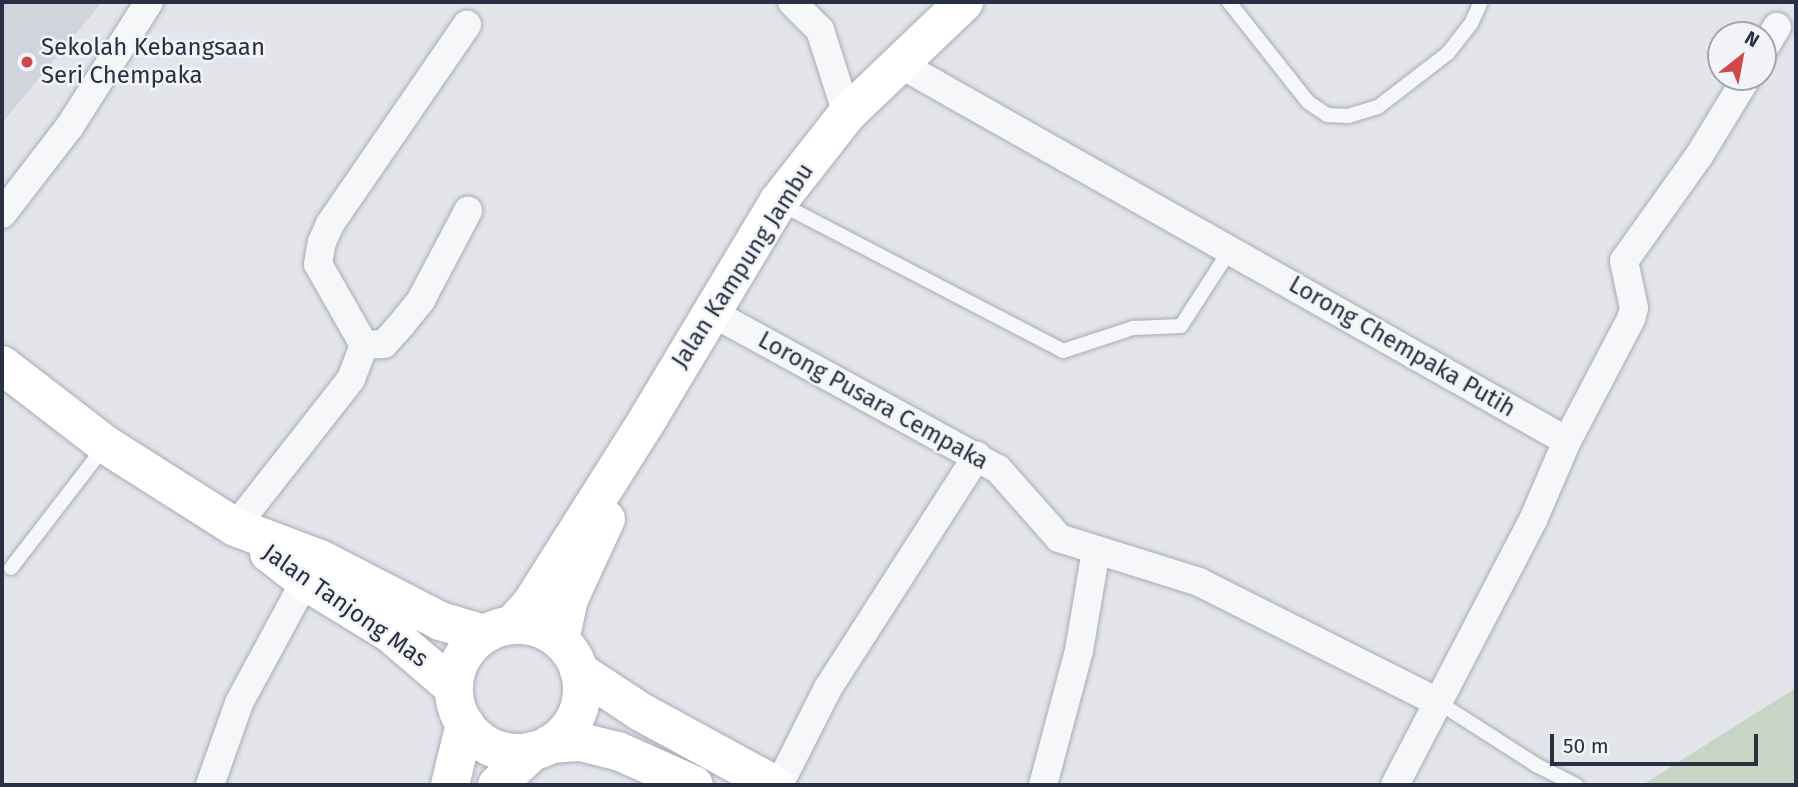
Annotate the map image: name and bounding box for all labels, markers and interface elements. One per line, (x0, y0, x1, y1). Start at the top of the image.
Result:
north arrow (1707, 21, 1777, 91)
text: N (1741, 26, 1763, 52)
place label: Sekolah Kebangsaan Seri Chempaka (41, 34, 265, 90)
marker: Sekolah Kebangsaan Seri Chempaka (19, 54, 35, 70)
street label: Jalan Kampung Jambu (666, 158, 820, 374)
street label: Lorong Chempaka Putih (1284, 270, 1520, 424)
street label: Lorong Pusara Cempaka (753, 326, 993, 476)
street label: Jalan Tanjong Mas (257, 538, 433, 674)
scale bar (1553, 720, 1761, 764)
text: 50 m (1563, 733, 1609, 759)

